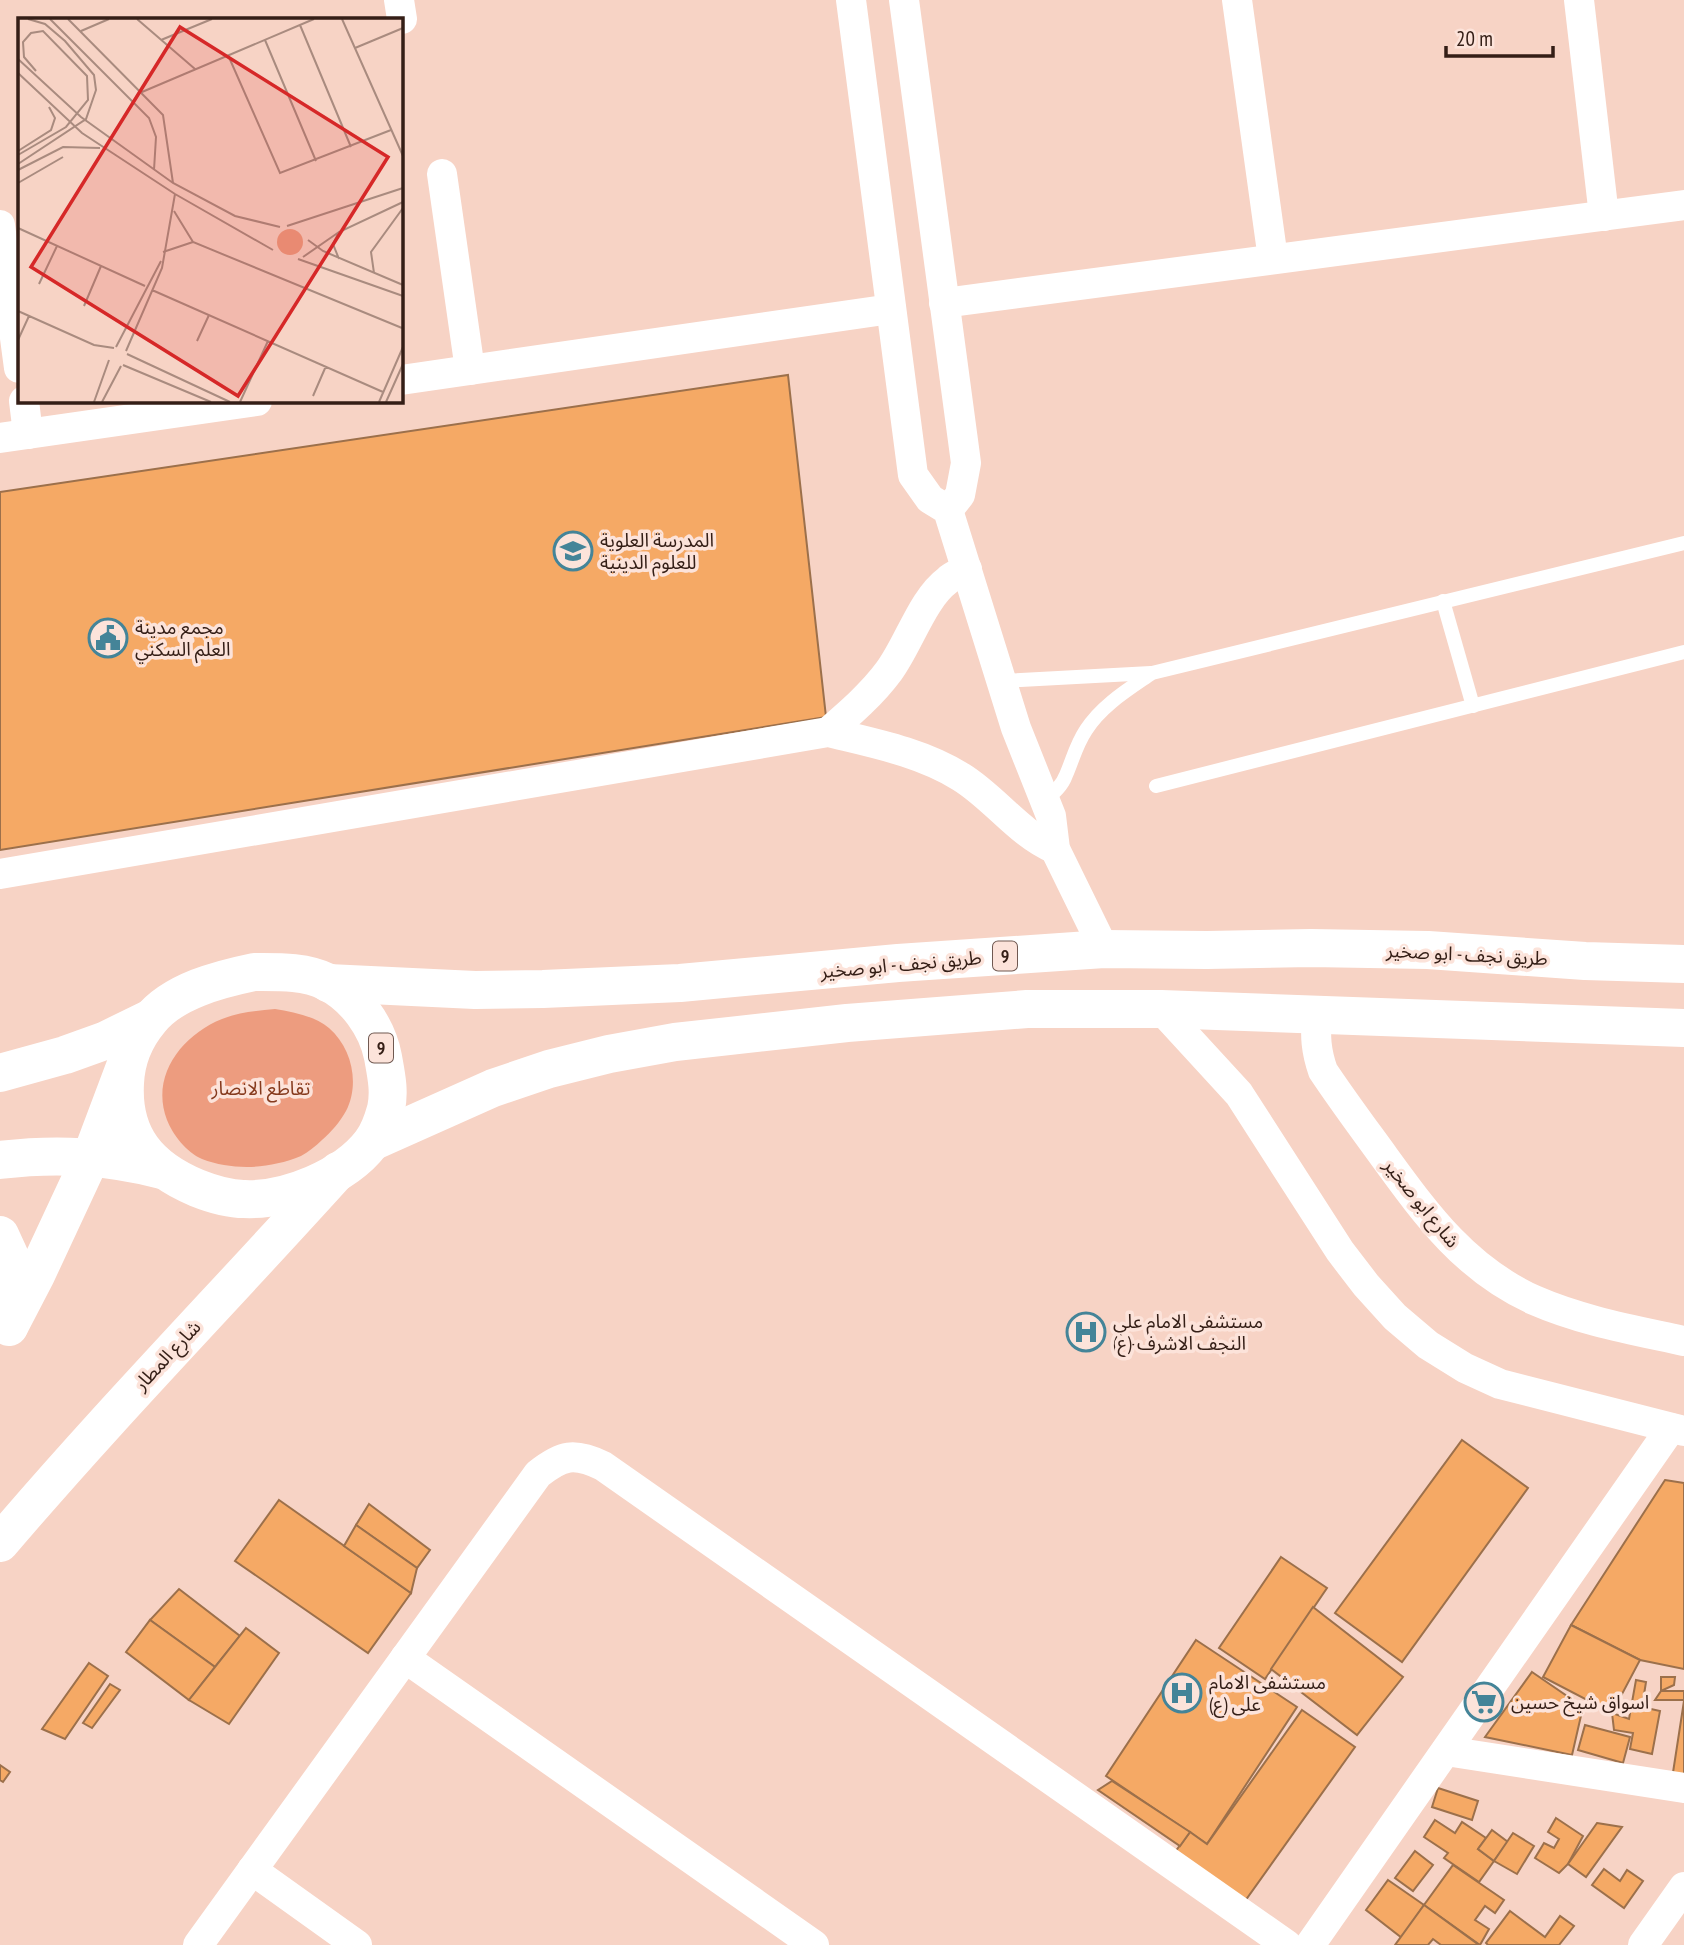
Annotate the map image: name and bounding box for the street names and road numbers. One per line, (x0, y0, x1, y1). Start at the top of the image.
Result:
street label: طريق نجف - ابو صخير (1385, 938, 1548, 970)
road number: 9 (993, 942, 1017, 971)
street label: طريق نجف - ابو صخير (818, 945, 983, 983)
road number: 9 (369, 1034, 393, 1063)
street label: شارع ابو صخير (1377, 1153, 1465, 1254)
street label: شارع المطار (128, 1315, 207, 1397)

